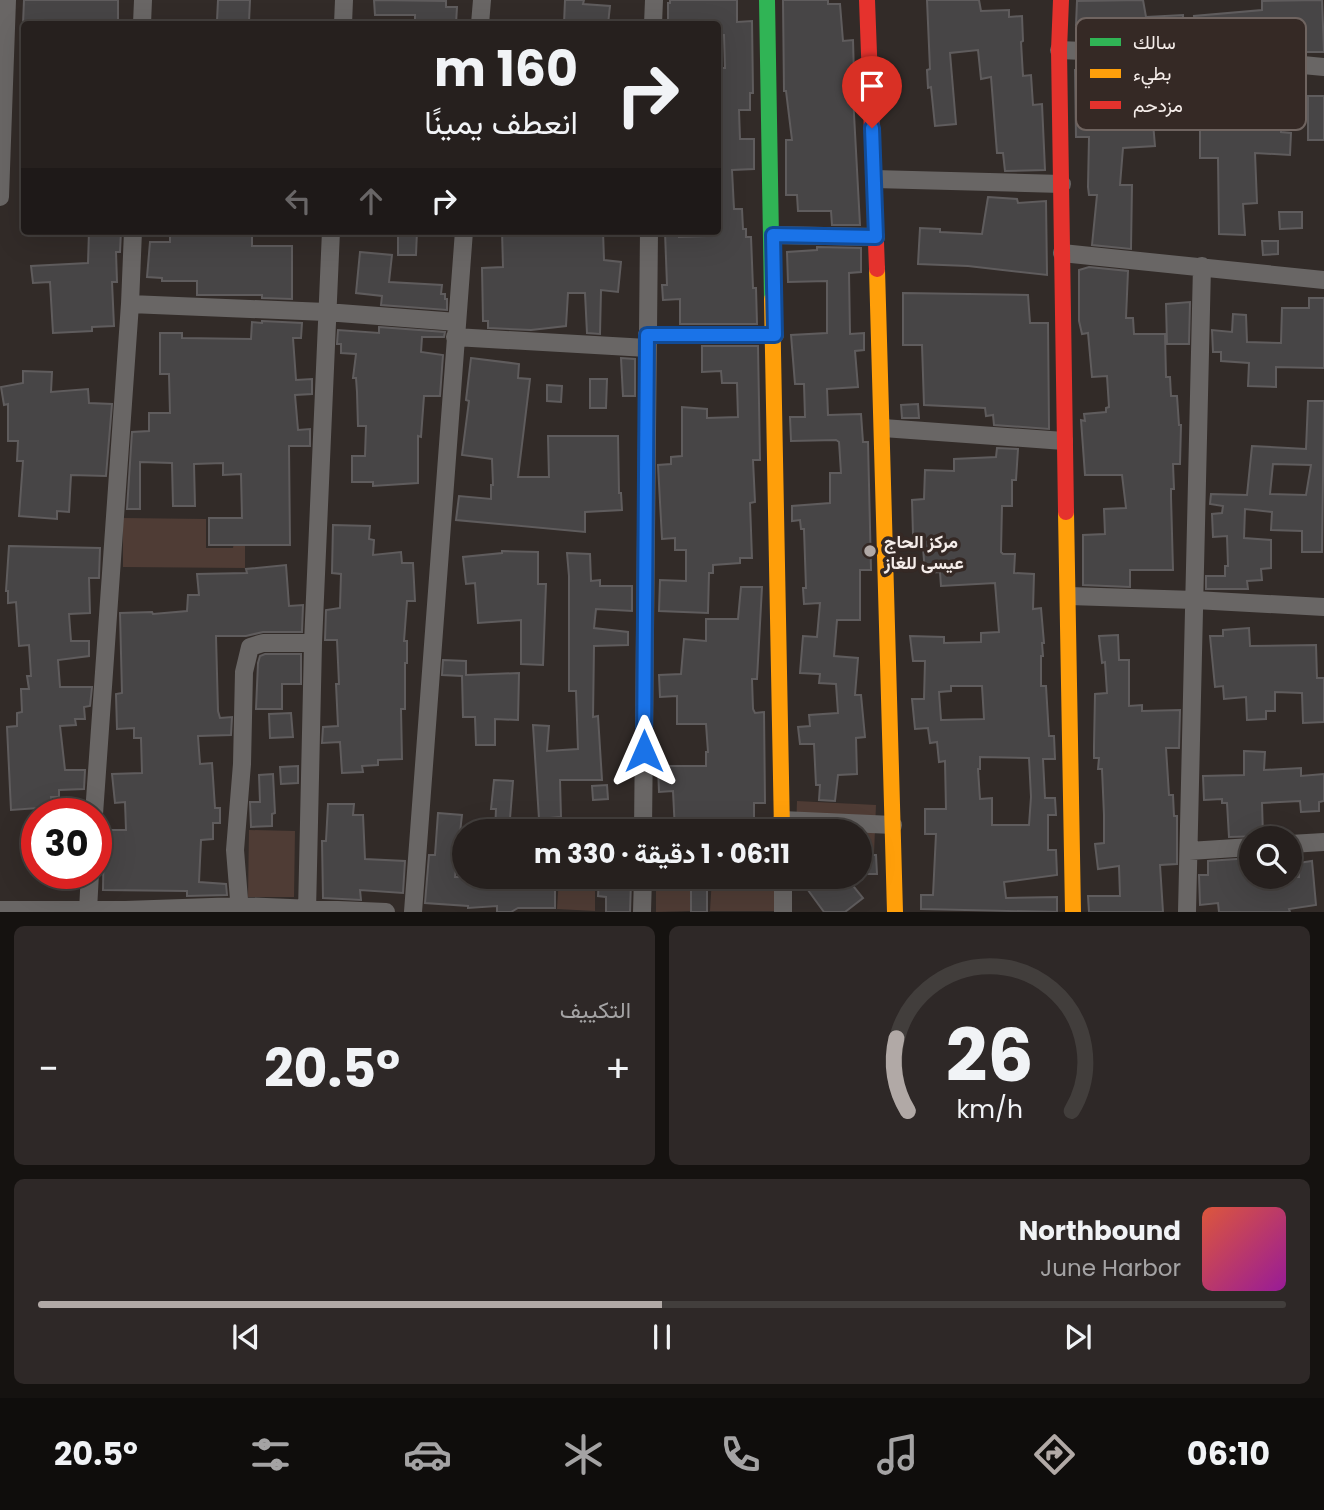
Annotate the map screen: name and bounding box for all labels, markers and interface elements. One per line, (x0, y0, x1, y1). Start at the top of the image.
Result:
legend (1076, 18, 1306, 130)
text: سالك (1133, 29, 1176, 56)
text: 160 m (434, 35, 578, 103)
icon: right (602, 49, 693, 140)
pin (842, 56, 902, 128)
text: بطيء (1133, 60, 1171, 89)
icon: arrive (853, 67, 891, 105)
text: مزدحم (1133, 92, 1183, 119)
text: انعطف يمينًا (424, 100, 578, 145)
icon: left (279, 182, 317, 220)
icon: ahead (352, 182, 390, 220)
icon: right (425, 182, 463, 220)
place label: مركز الحاج عيسى للغاز (883, 529, 964, 575)
marker: مركز الحاج عيسى للغاز (862, 543, 878, 559)
position arrow (607, 714, 681, 788)
speed limit sign: 30 (21, 798, 112, 889)
map controls (1239, 826, 1302, 889)
button: search (1239, 826, 1302, 889)
text: 06:11 · 1 دقيقة · 330 m (534, 836, 790, 872)
text: التكييف (560, 994, 631, 1026)
text: 26 (946, 1006, 1033, 1107)
text: 20.5° (264, 1032, 400, 1105)
text: − (38, 1042, 59, 1095)
text: + (605, 1042, 631, 1095)
text: km/h (956, 1092, 1023, 1127)
text: Northbound (1019, 1213, 1181, 1249)
text: June Harbor (1040, 1252, 1181, 1284)
icon: previous (227, 1318, 265, 1356)
icon: pause (643, 1318, 681, 1356)
icon: next (1059, 1318, 1097, 1356)
icon: filters (246, 1430, 295, 1479)
icon: car (403, 1430, 452, 1479)
icon: climate (559, 1430, 608, 1479)
icon: phone (716, 1430, 765, 1479)
icon: music (873, 1430, 922, 1479)
icon: directions (1030, 1430, 1079, 1479)
text: 20.5° (54, 1431, 138, 1476)
text: 06:10 (1187, 1431, 1270, 1476)

